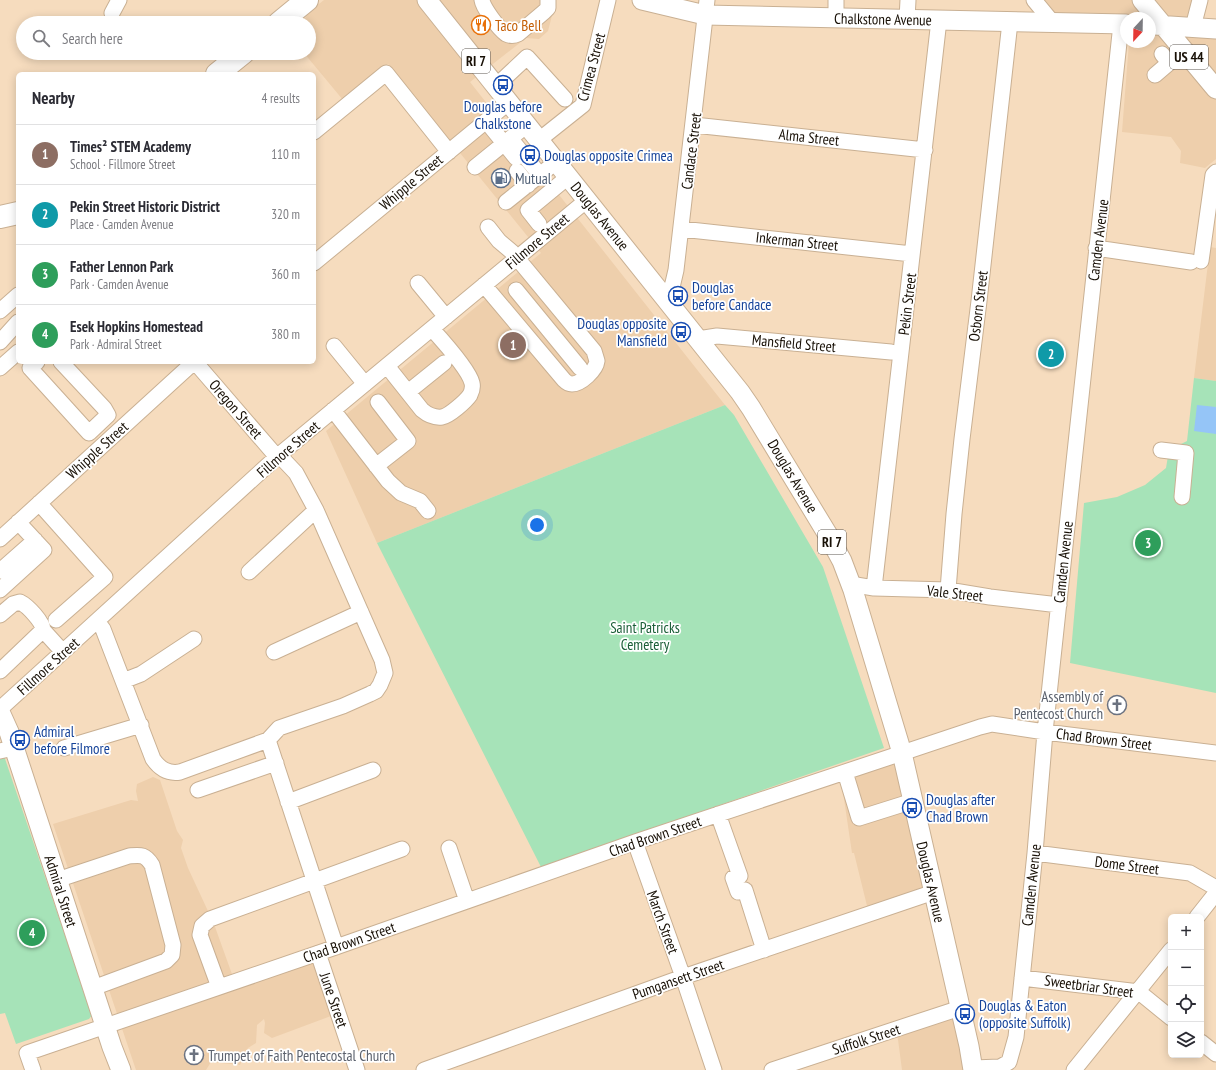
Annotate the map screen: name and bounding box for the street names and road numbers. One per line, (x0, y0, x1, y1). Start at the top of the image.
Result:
street label: Chalkstone Avenue (834, 9, 932, 29)
street label: Crimea Street (573, 31, 609, 103)
road number: US 44 (1170, 45, 1208, 69)
road number: RI 7 (462, 49, 490, 73)
street label: Candace Street (677, 111, 705, 191)
street label: Alma Street (778, 124, 840, 150)
street label: Whipple Street (375, 150, 447, 214)
street label: Douglas Avenue (567, 178, 633, 254)
street label: Camden Avenue (1084, 198, 1112, 282)
street label: Fillmore Street (501, 209, 573, 273)
street label: Inkerman Street (755, 227, 839, 255)
street label: Osborn Street (964, 269, 992, 343)
street label: Pekin Street (894, 272, 920, 336)
street label: Mansfield Street (751, 330, 837, 356)
street label: Oregon Street (205, 376, 267, 442)
street label: Fillmore Street (253, 416, 323, 482)
street label: Whipple Street (62, 417, 132, 483)
street label: Douglas Avenue (764, 436, 822, 516)
street label: Camden Avenue (1049, 520, 1077, 604)
road number: RI 7 (818, 530, 846, 554)
street label: Vale Street (925, 581, 984, 605)
street label: Fillmore Street (13, 633, 83, 699)
street label: Chad Brown Street (1055, 724, 1153, 754)
street label: Chad Brown Street (606, 811, 704, 861)
street label: Douglas Avenue (912, 840, 950, 924)
street label: Camden Avenue (1017, 843, 1045, 927)
street label: Dome Street (1094, 852, 1160, 878)
street label: Admiral Street (40, 853, 82, 929)
street label: March Street (643, 888, 683, 956)
street label: Chad Brown Street (300, 917, 398, 967)
street label: Pumgansett Street (630, 954, 726, 1004)
street label: June Street (315, 969, 352, 1030)
street label: Sweetbriar Street (1043, 970, 1135, 1002)
street label: Suffolk Street (830, 1019, 902, 1059)

